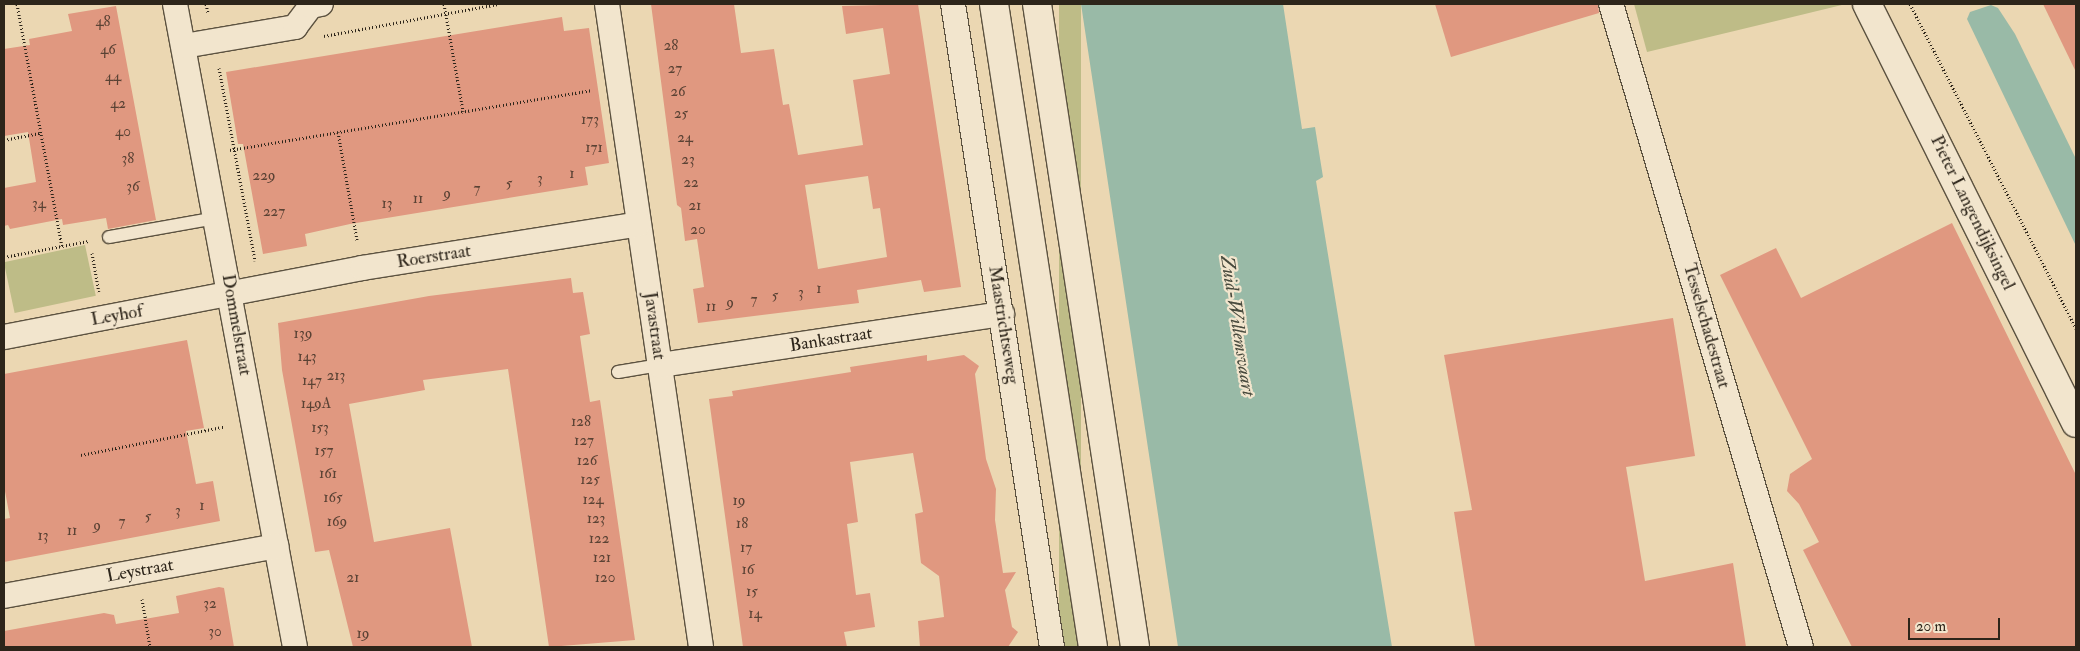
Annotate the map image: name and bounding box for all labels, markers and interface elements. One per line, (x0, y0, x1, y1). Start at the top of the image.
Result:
house number: 48 (95, 13, 111, 31)
house number: 28 (664, 37, 678, 55)
house number: 46 (100, 41, 116, 59)
house number: 27 (668, 60, 682, 78)
house number: 44 (105, 68, 121, 86)
house number: 26 (670, 83, 686, 101)
house number: 42 (110, 95, 126, 113)
house number: 25 (674, 105, 688, 123)
house number: 173 (581, 111, 599, 129)
house number: 40 (115, 123, 131, 141)
house number: 24 (677, 129, 693, 147)
street label: Pieter Langendijksingel (1925, 132, 2019, 294)
house number: 171 (585, 139, 603, 157)
house number: 38 (122, 150, 134, 168)
house number: 23 (681, 151, 695, 169)
house number: 1 (569, 165, 575, 183)
house number: 229 (253, 167, 275, 185)
house number: 3 (537, 170, 543, 188)
house number: 22 (683, 174, 699, 192)
house number: 5 (506, 175, 512, 193)
house number: 36 (126, 178, 140, 196)
house number: 7 (474, 180, 480, 198)
house number: 9 (443, 185, 451, 203)
house number: 11 (413, 190, 423, 208)
house number: 34 (32, 195, 46, 213)
house number: 13 (381, 195, 393, 213)
house number: 21 (689, 197, 701, 215)
house number: 227 (263, 203, 285, 221)
house number: 20 (690, 221, 706, 239)
street label: Roerstraat (395, 240, 473, 274)
water label: Zuid-Willemsvaart (1215, 254, 1259, 398)
street label: Tesselschadestraat (1678, 261, 1734, 391)
street label: Maastrichtseweg (983, 265, 1023, 385)
street label: Dommelstraat (216, 273, 256, 377)
house number: 1 (816, 280, 822, 298)
house number: 3 (798, 284, 804, 302)
house number: 5 (772, 287, 778, 305)
street label: Javastraat (639, 291, 669, 361)
house number: 7 (751, 291, 757, 309)
house number: 9 (726, 294, 734, 312)
house number: 11 (706, 298, 716, 316)
street label: Leyhof (89, 301, 145, 331)
street label: Bankastraat (788, 323, 874, 357)
house number: 139 (294, 325, 312, 343)
house number: 143 (297, 348, 317, 366)
house number: 213 (327, 367, 345, 385)
house number: 147 (302, 372, 322, 390)
house number: 149A (301, 395, 331, 413)
house number: 128 (571, 413, 591, 431)
house number: 153 (311, 419, 329, 437)
house number: 127 (574, 432, 594, 450)
house number: 157 (315, 442, 333, 460)
house number: 126 (577, 452, 597, 470)
house number: 161 (319, 465, 337, 483)
house number: 125 (580, 471, 600, 489)
house number: 165 (323, 489, 343, 507)
house number: 124 (582, 491, 604, 509)
house number: 19 (733, 492, 745, 510)
house number: 1 (199, 497, 205, 515)
house number: 3 (175, 502, 181, 520)
house number: 5 (145, 508, 151, 526)
house number: 123 (587, 510, 605, 528)
house number: 7 (119, 513, 125, 531)
house number: 169 (327, 513, 347, 531)
house number: 18 (736, 515, 748, 533)
house number: 9 (93, 517, 101, 535)
house number: 11 (67, 522, 77, 540)
house number: 13 (37, 527, 49, 545)
house number: 122 (589, 530, 609, 548)
house number: 17 (740, 539, 752, 557)
house number: 121 (593, 549, 611, 567)
street label: Leystraat (105, 554, 175, 588)
house number: 16 (742, 561, 754, 579)
house number: 21 (347, 569, 359, 587)
house number: 120 (595, 569, 615, 587)
house number: 15 (746, 583, 758, 601)
house number: 32 (203, 595, 217, 613)
house number: 14 (748, 605, 762, 623)
scale bar (1910, 608, 2002, 640)
text: 20 m (1916, 617, 1946, 636)
house number: 30 (208, 623, 222, 641)
house number: 19 (357, 625, 369, 643)

